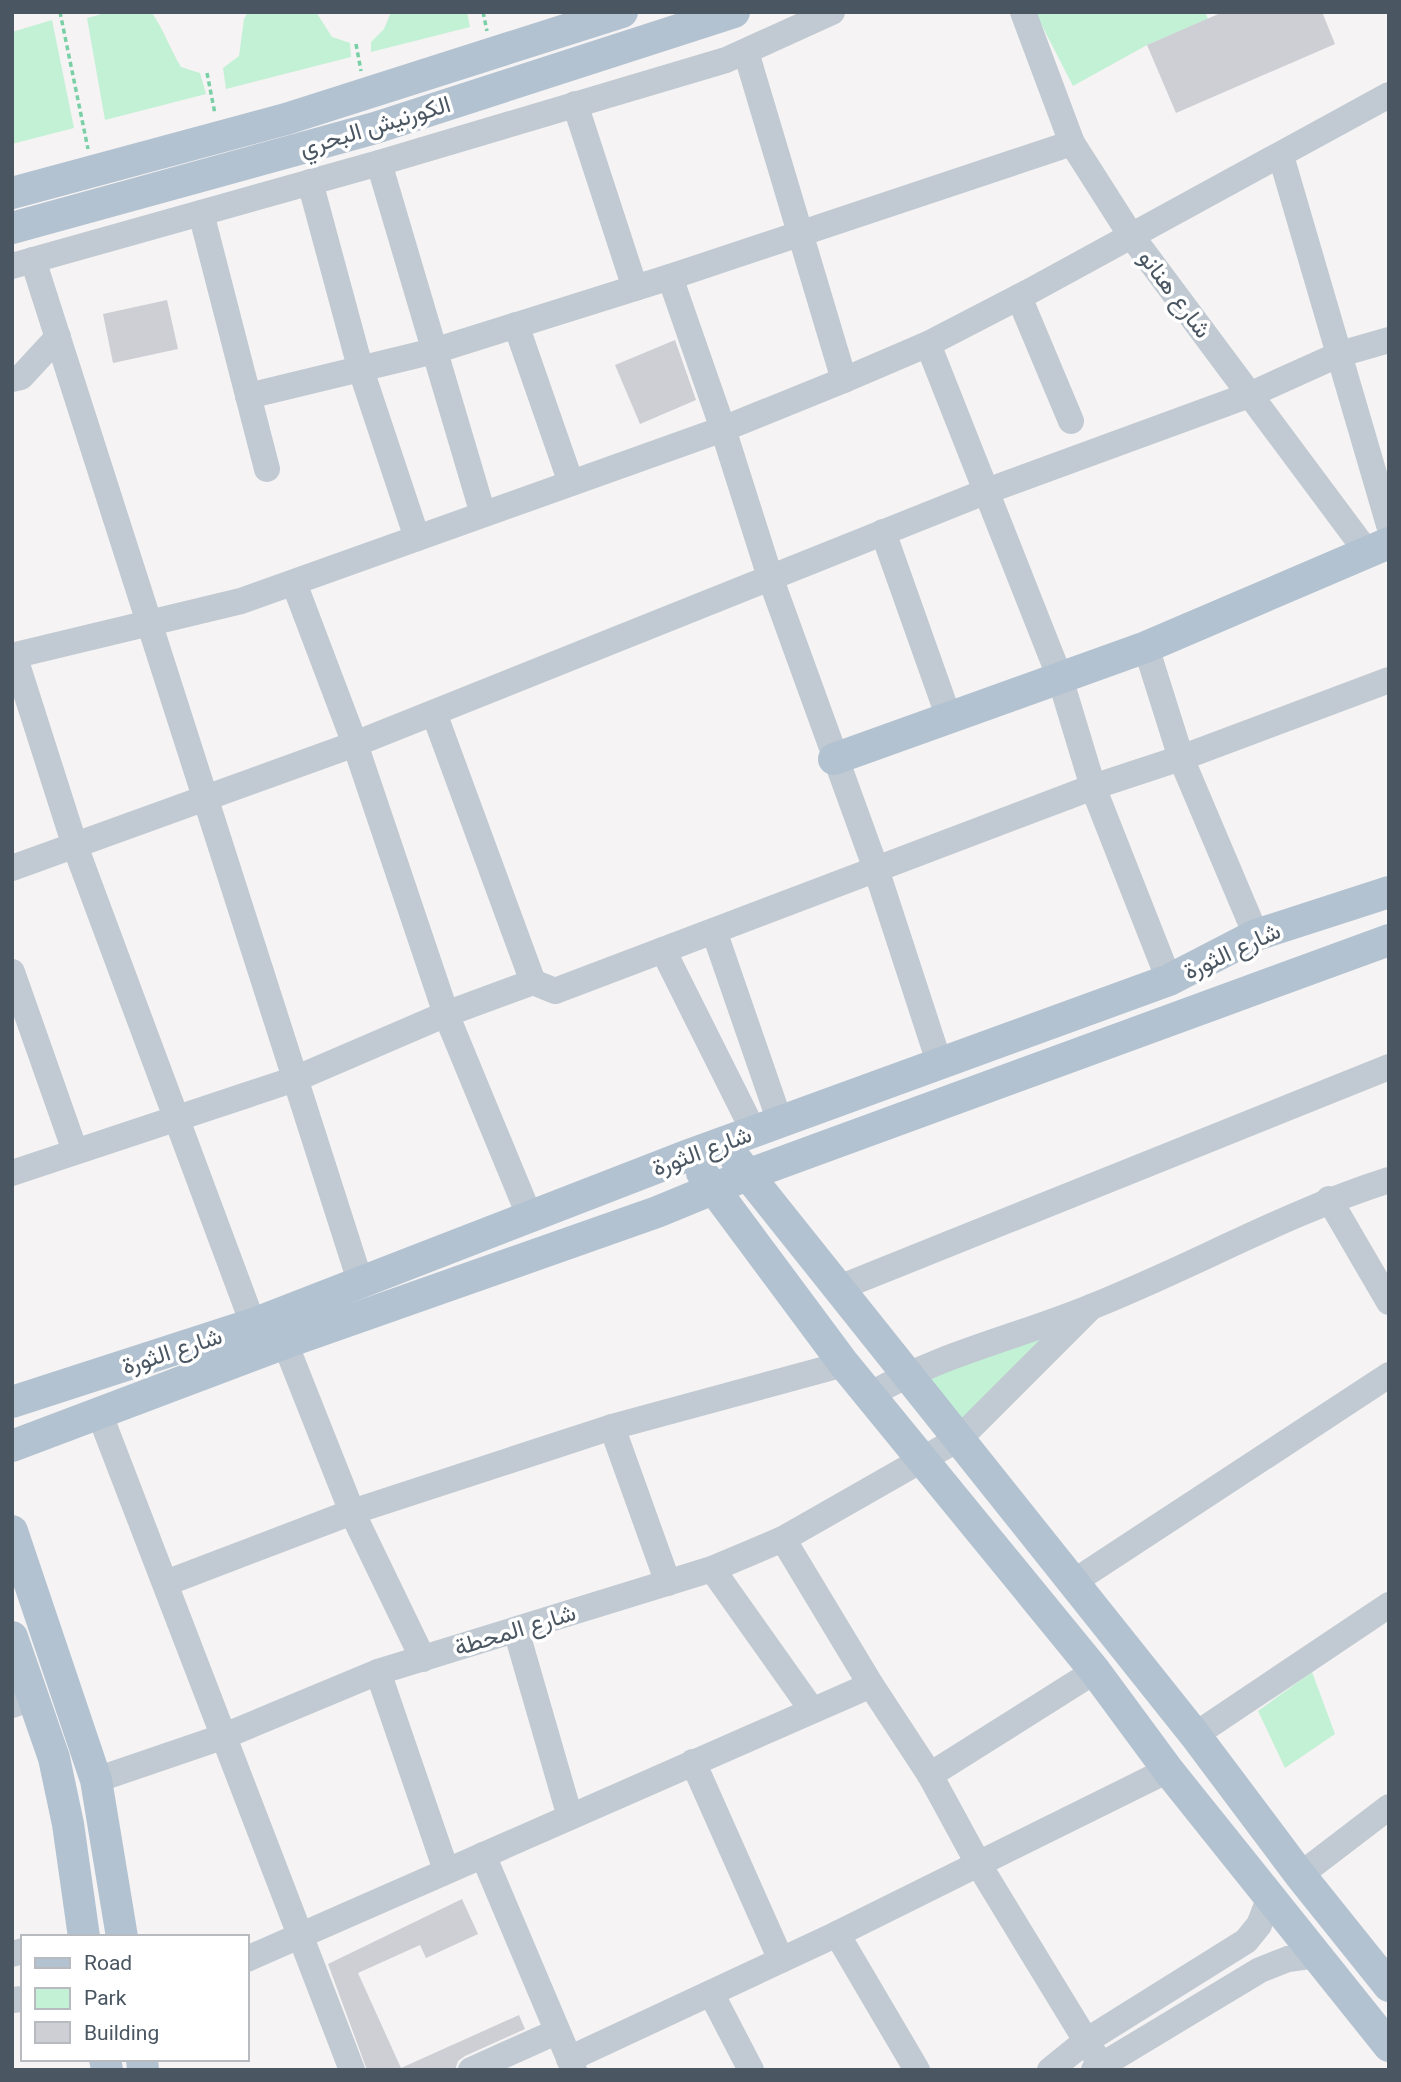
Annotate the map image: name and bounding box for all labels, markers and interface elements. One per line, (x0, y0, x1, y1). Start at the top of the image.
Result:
street label: الكورنيش البحري (296, 90, 455, 167)
street label: شارع هنانو (1131, 245, 1217, 345)
street label: شارع الثورة (1179, 916, 1286, 987)
street label: شارع الثورة (649, 1120, 756, 1184)
street label: شارع الثورة (118, 1322, 226, 1382)
street label: شارع المحطة (451, 1598, 580, 1664)
legend (21, 1935, 248, 2061)
text: Road (84, 1951, 132, 1975)
text: Park (84, 1986, 127, 2010)
text: Building (84, 2021, 159, 2045)

